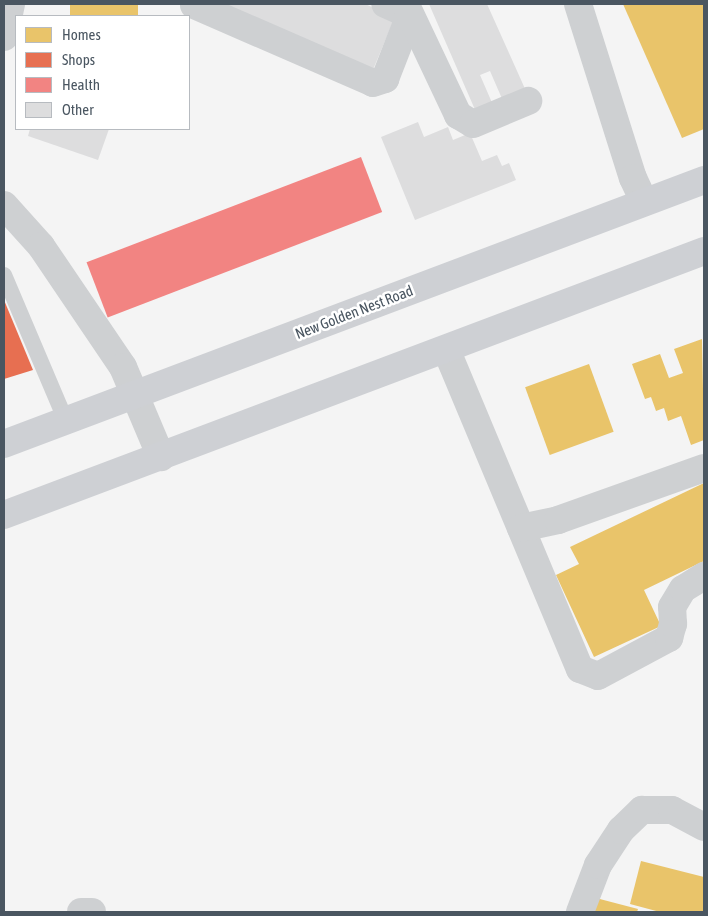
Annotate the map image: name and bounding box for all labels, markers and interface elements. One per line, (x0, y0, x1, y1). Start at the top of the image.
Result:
legend (15, 15, 190, 130)
text: Homes (62, 26, 101, 43)
text: Shops (62, 51, 95, 68)
text: Health (62, 76, 100, 93)
text: Other (62, 101, 94, 118)
street label: New Golden Nest Road (293, 281, 415, 343)

